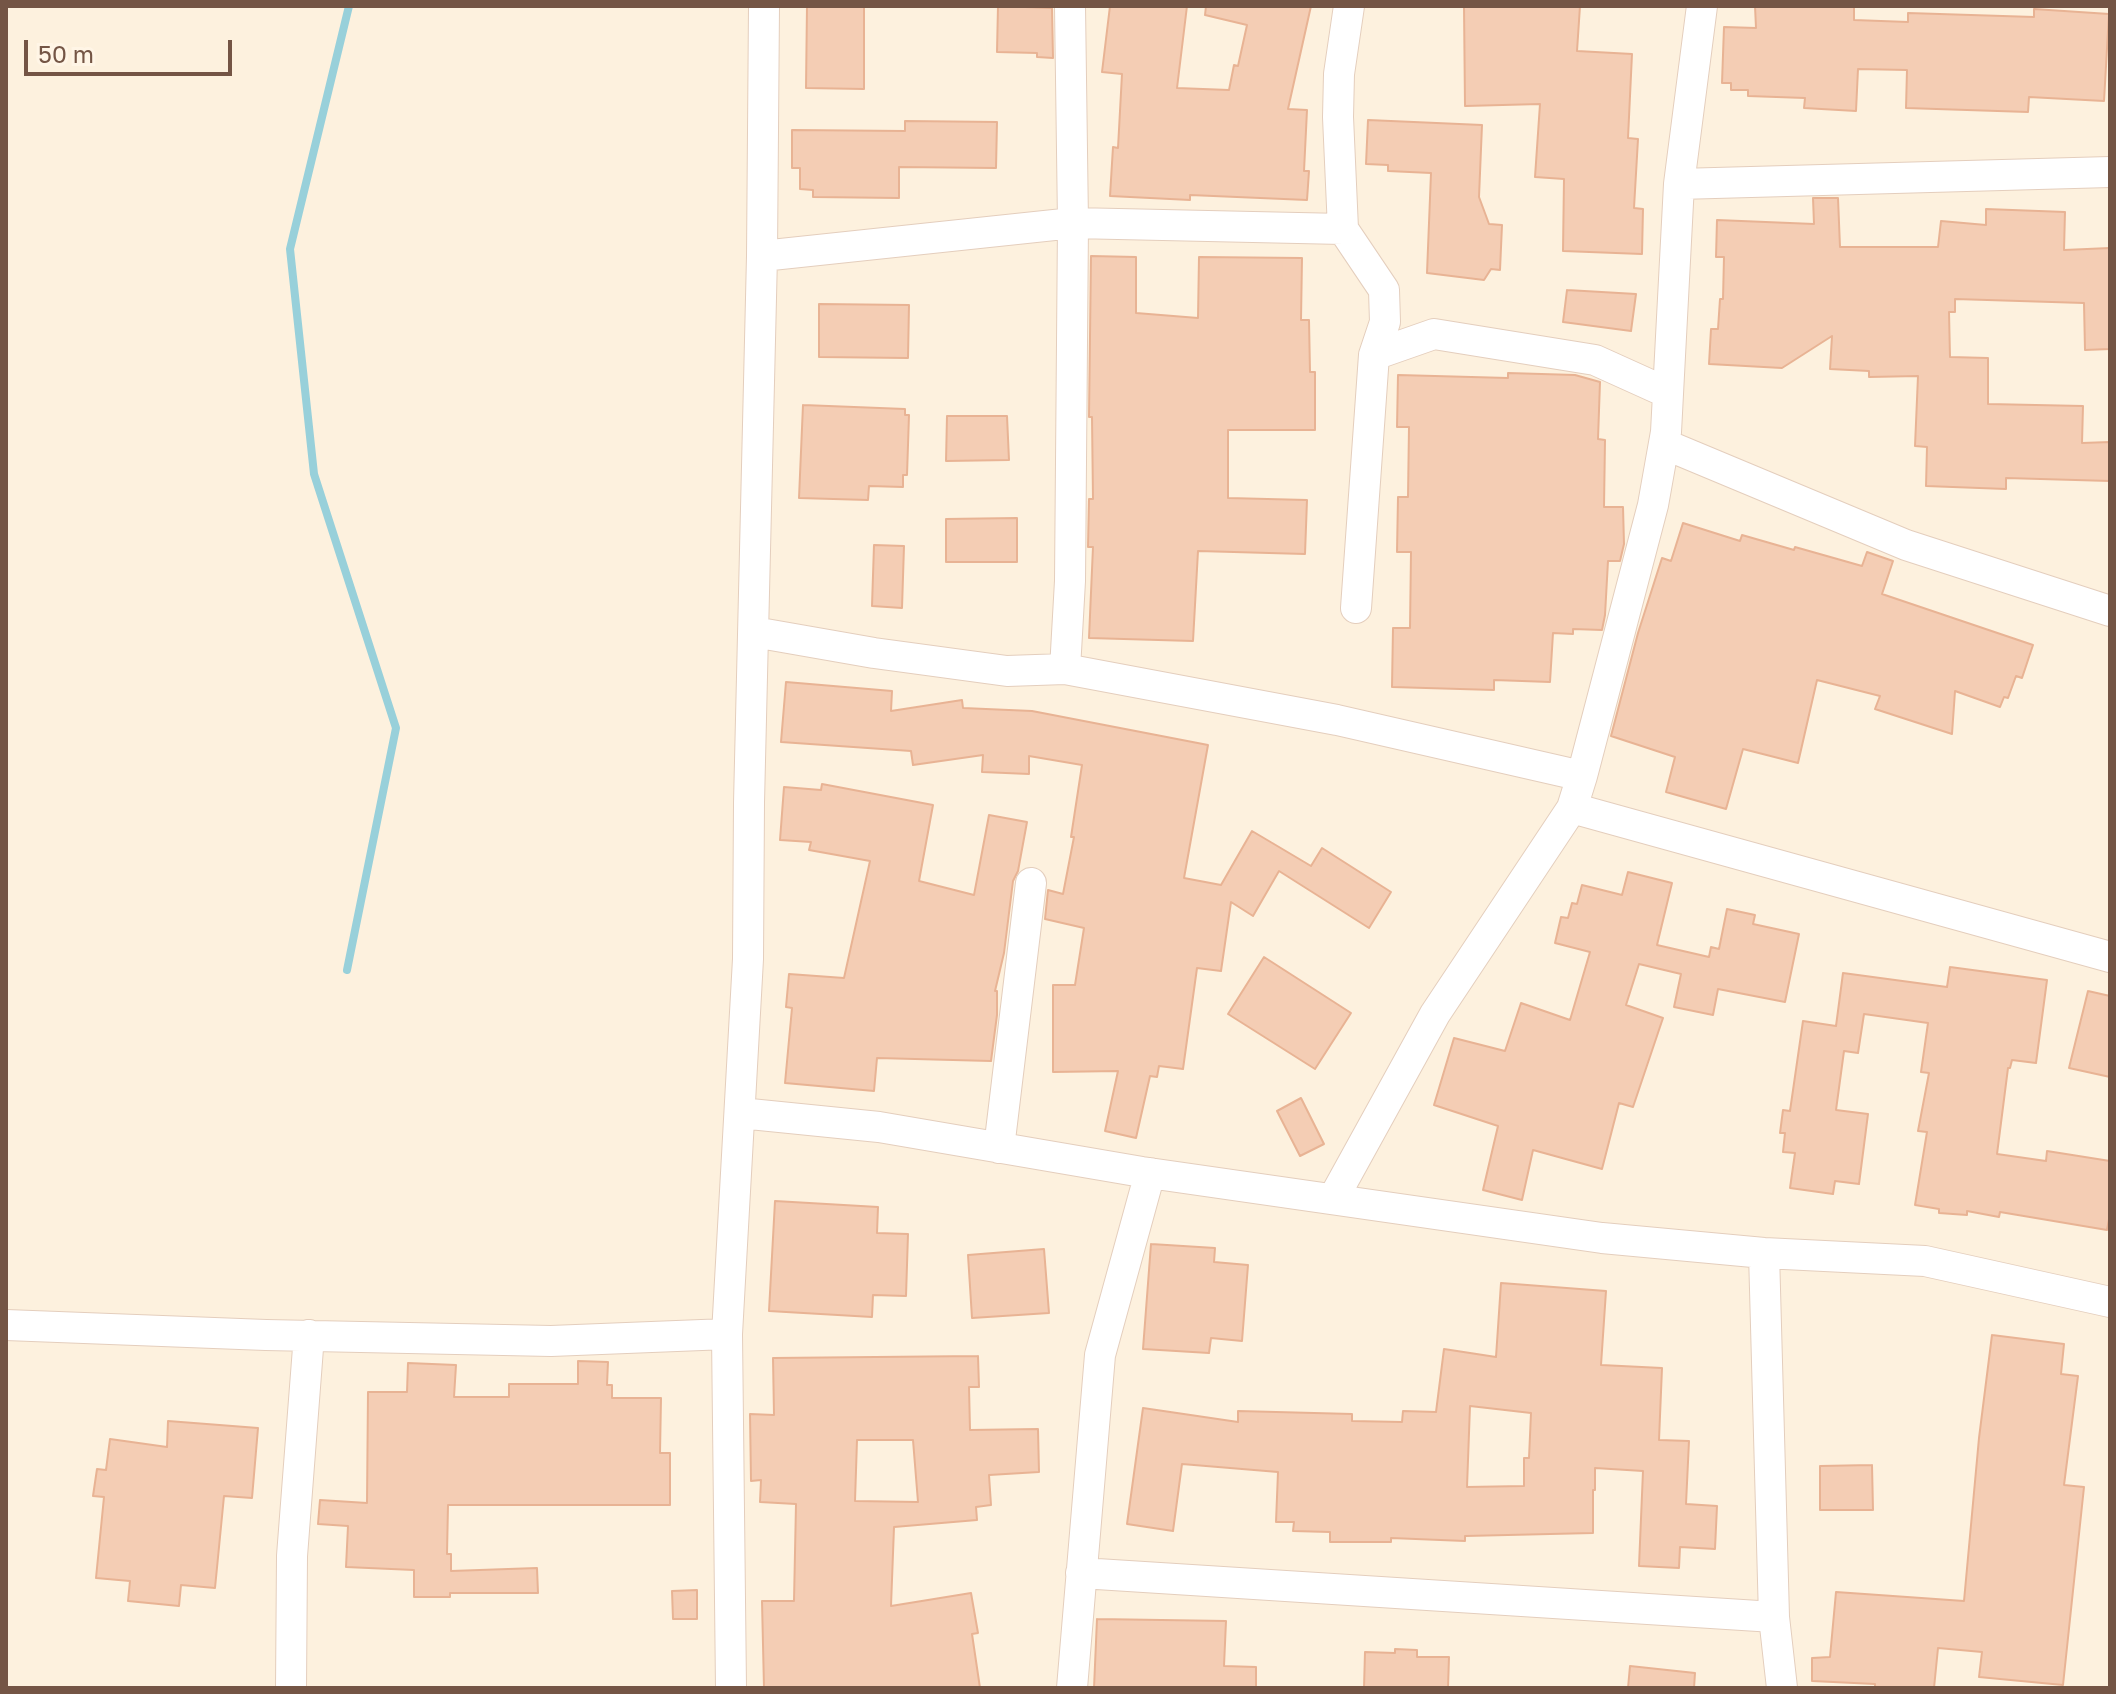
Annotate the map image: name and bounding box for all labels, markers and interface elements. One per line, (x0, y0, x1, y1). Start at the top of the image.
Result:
scale bar (28, 24, 236, 74)
text: 50 m (38, 39, 94, 68)

